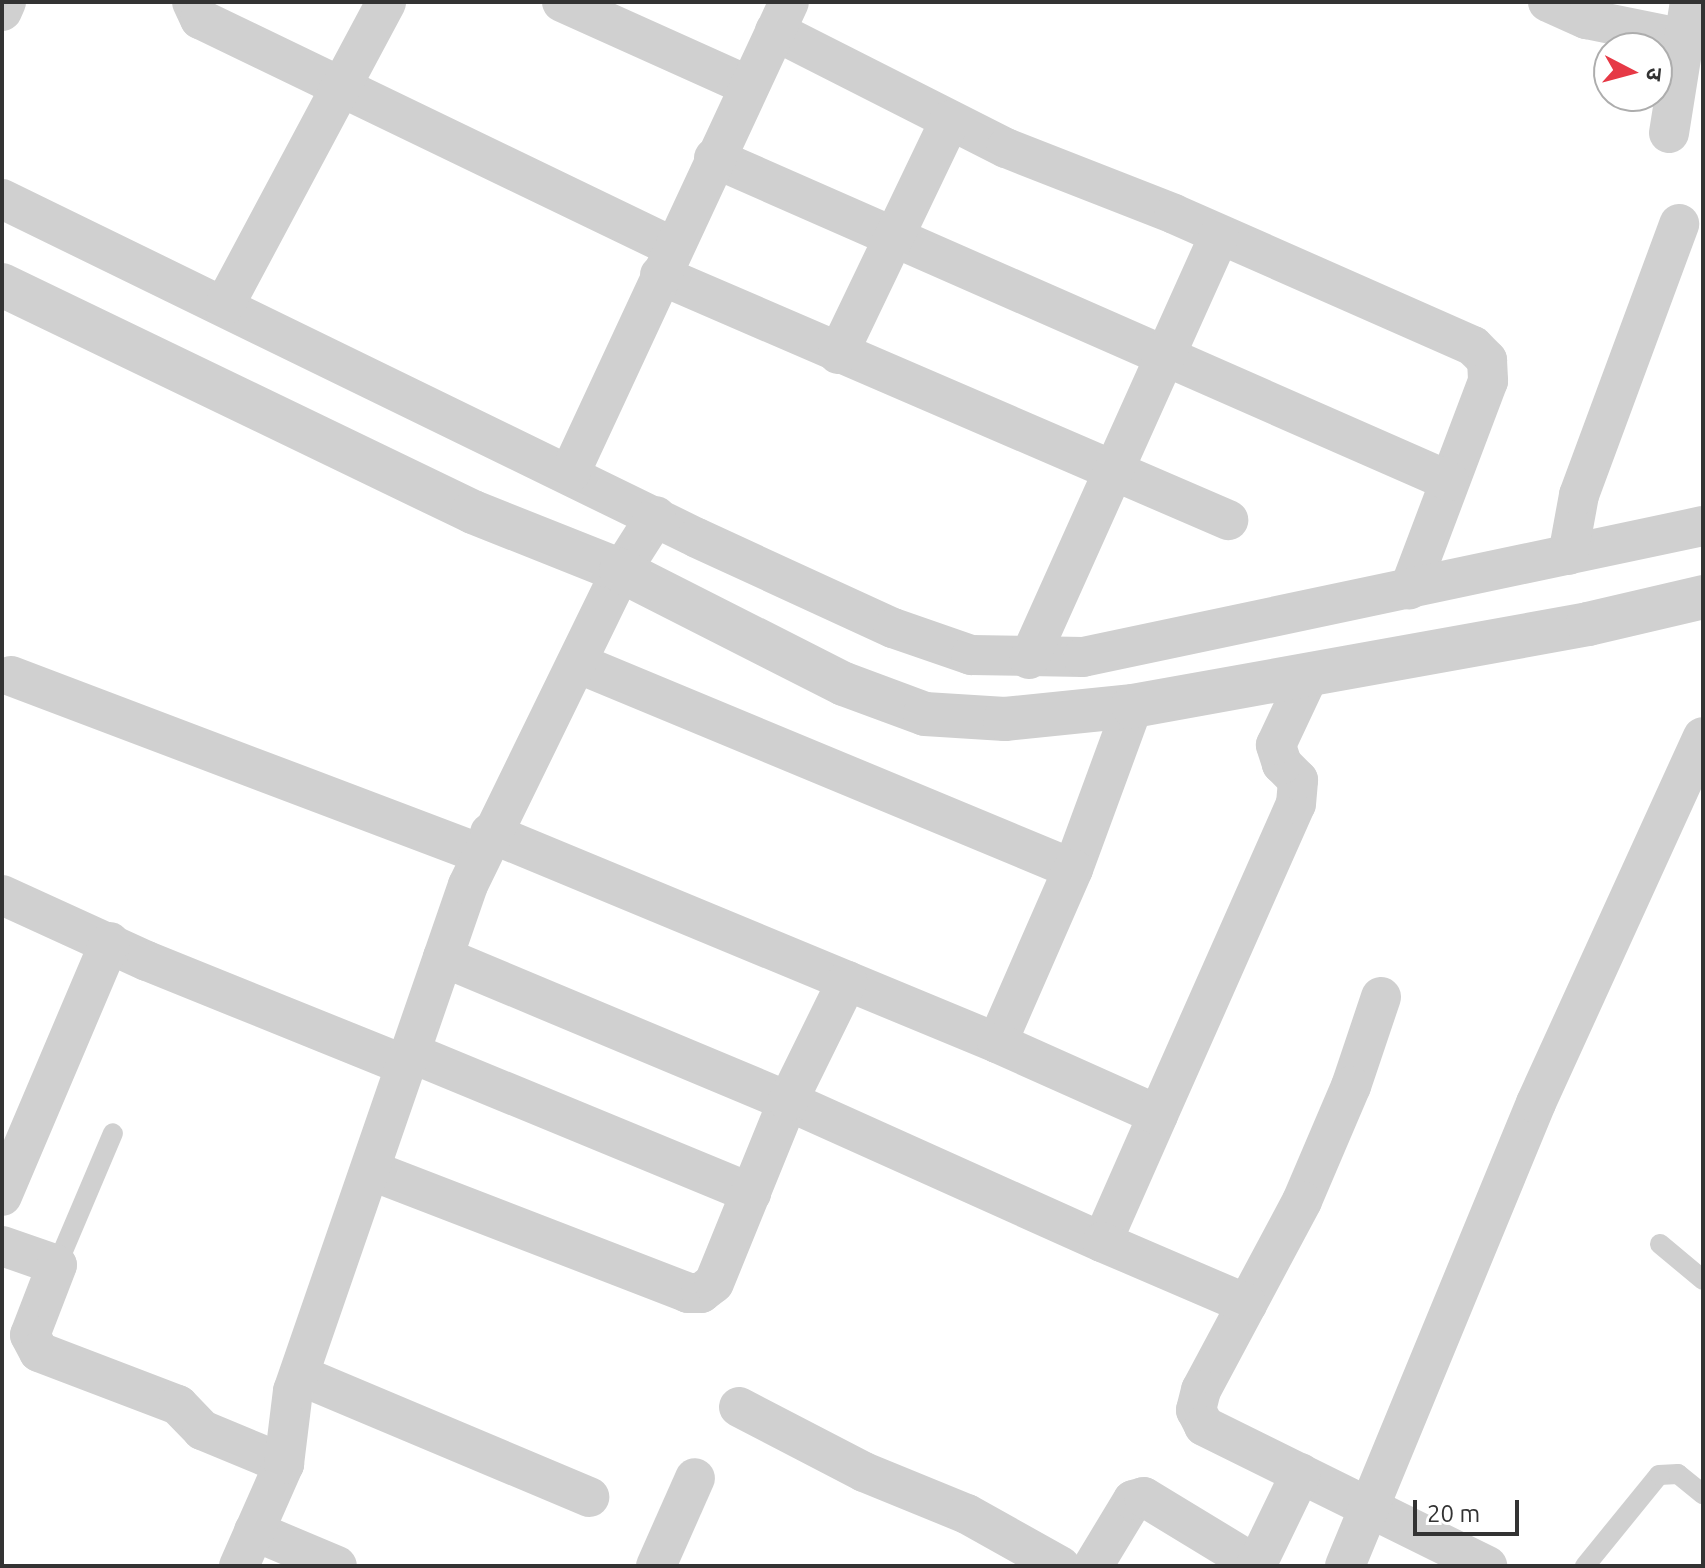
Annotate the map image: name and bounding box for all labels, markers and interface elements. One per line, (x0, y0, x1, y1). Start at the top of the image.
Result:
north arrow (1593, 32, 1673, 112)
text: उ (1642, 67, 1668, 82)
scale bar (1417, 1484, 1523, 1534)
text: 20 m (1427, 1500, 1480, 1527)

